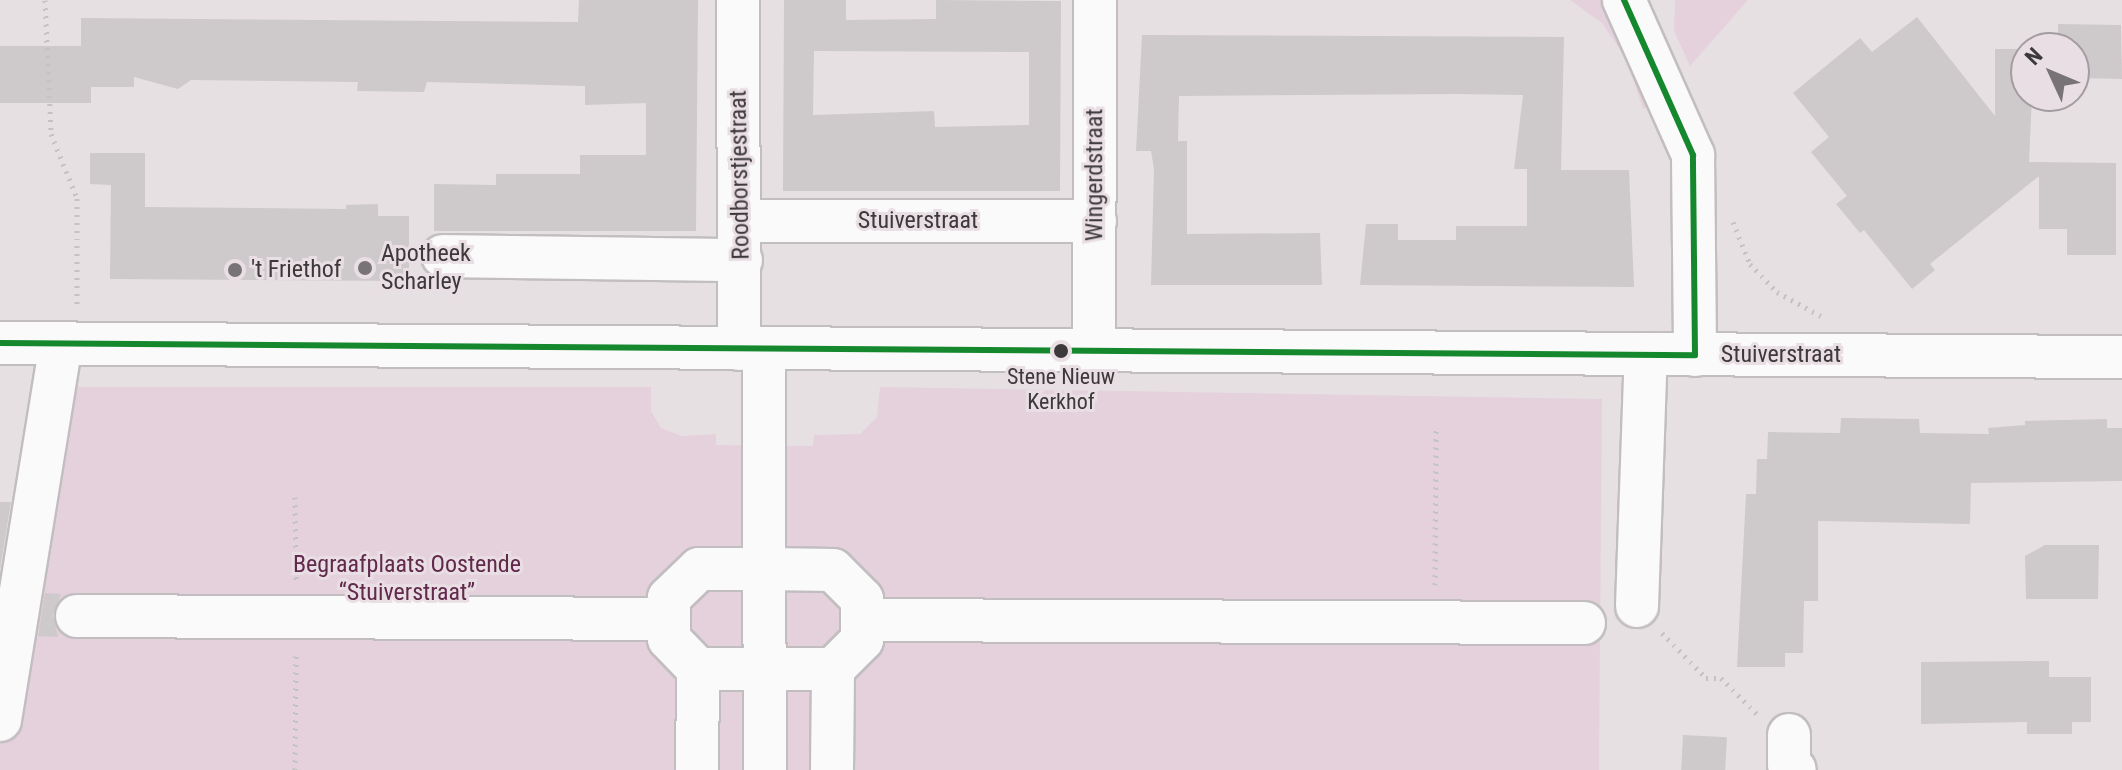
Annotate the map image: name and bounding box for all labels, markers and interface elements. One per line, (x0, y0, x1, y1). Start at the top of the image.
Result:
north arrow (2010, 32, 2090, 112)
text: N (2020, 43, 2047, 70)
street label: Roodborstjestraat (724, 90, 756, 260)
street label: Wingerdstraat (1081, 109, 1109, 241)
street label: Stuiverstraat (858, 207, 978, 235)
place label: Apotheek Scharley (381, 240, 471, 296)
place label: 't Friethof (251, 256, 341, 284)
marker: Apotheek Scharley (356, 259, 374, 277)
marker: 't Friethof (226, 261, 244, 279)
street label: Stuiverstraat (1721, 341, 1841, 369)
marker: Stene Nieuw Kerkhof (1053, 343, 1069, 359)
place label: Stene Nieuw Kerkhof (1007, 363, 1115, 414)
park label: Begraafplaats Oostende “Stuiverstraat” (293, 551, 521, 607)

